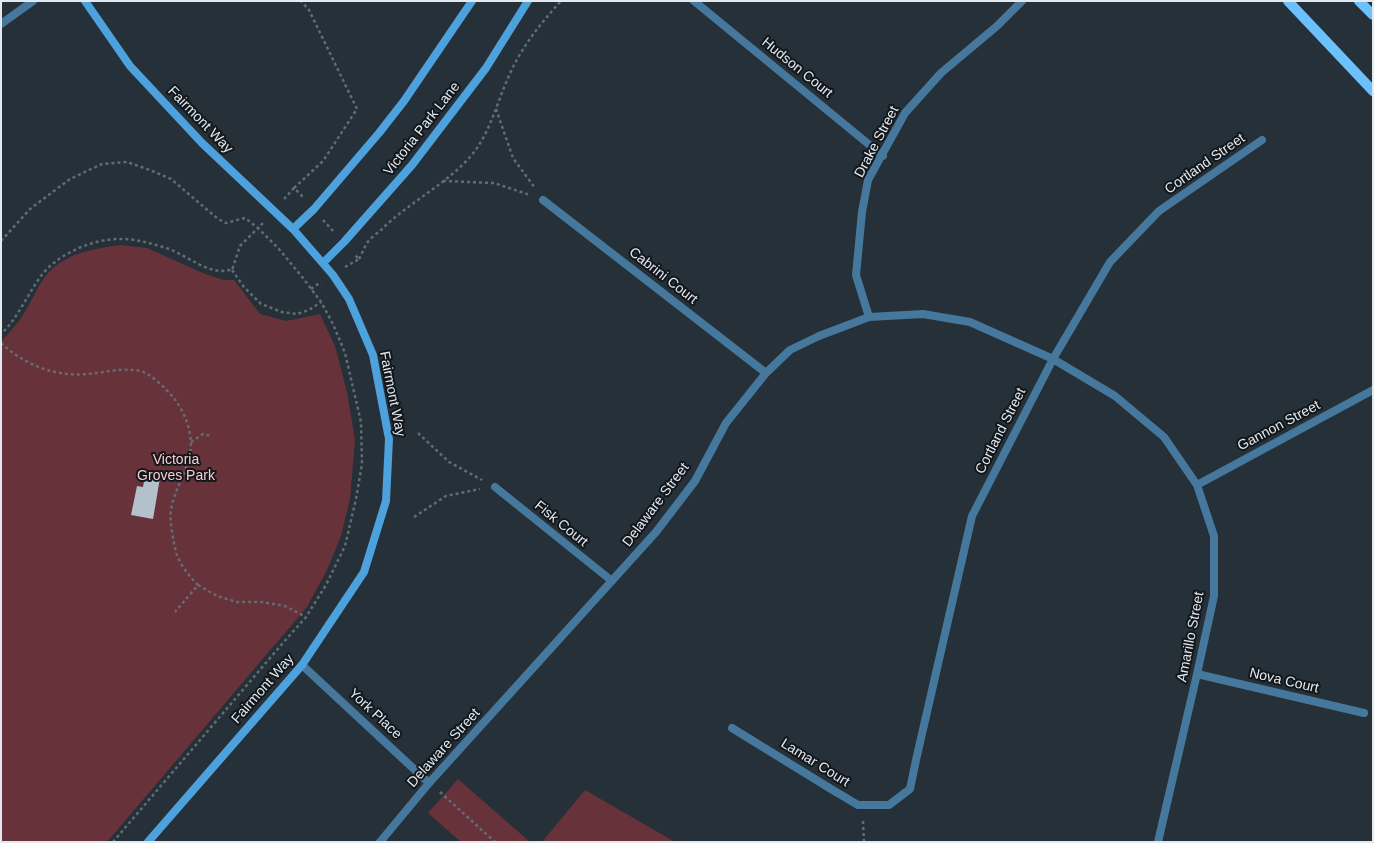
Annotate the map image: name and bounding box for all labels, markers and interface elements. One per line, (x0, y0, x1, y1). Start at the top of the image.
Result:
street label: Hudson Court (758, 34, 836, 102)
street label: Victoria Park Lane (380, 79, 464, 179)
street label: Fairmont Way (164, 83, 236, 157)
street label: Drake Street (851, 103, 903, 181)
street label: Cortland Street (1162, 130, 1248, 198)
street label: Cabrini Court (625, 244, 701, 308)
street label: Fairmont Way (375, 350, 409, 438)
street label: Cortland Street (972, 385, 1030, 477)
street label: Gannon Street (1235, 397, 1323, 455)
park label: Victoria Groves Park (137, 452, 215, 484)
street label: Delaware Street (619, 460, 693, 550)
street label: Fisk Court (531, 497, 591, 551)
street label: Amarillo Street (1174, 590, 1208, 684)
street label: Fairmont Way (228, 651, 298, 727)
street label: Nova Court (1248, 665, 1320, 697)
street label: York Place (345, 685, 405, 743)
street label: Delaware Street (404, 705, 484, 791)
street label: Lamar Court (778, 735, 852, 791)

